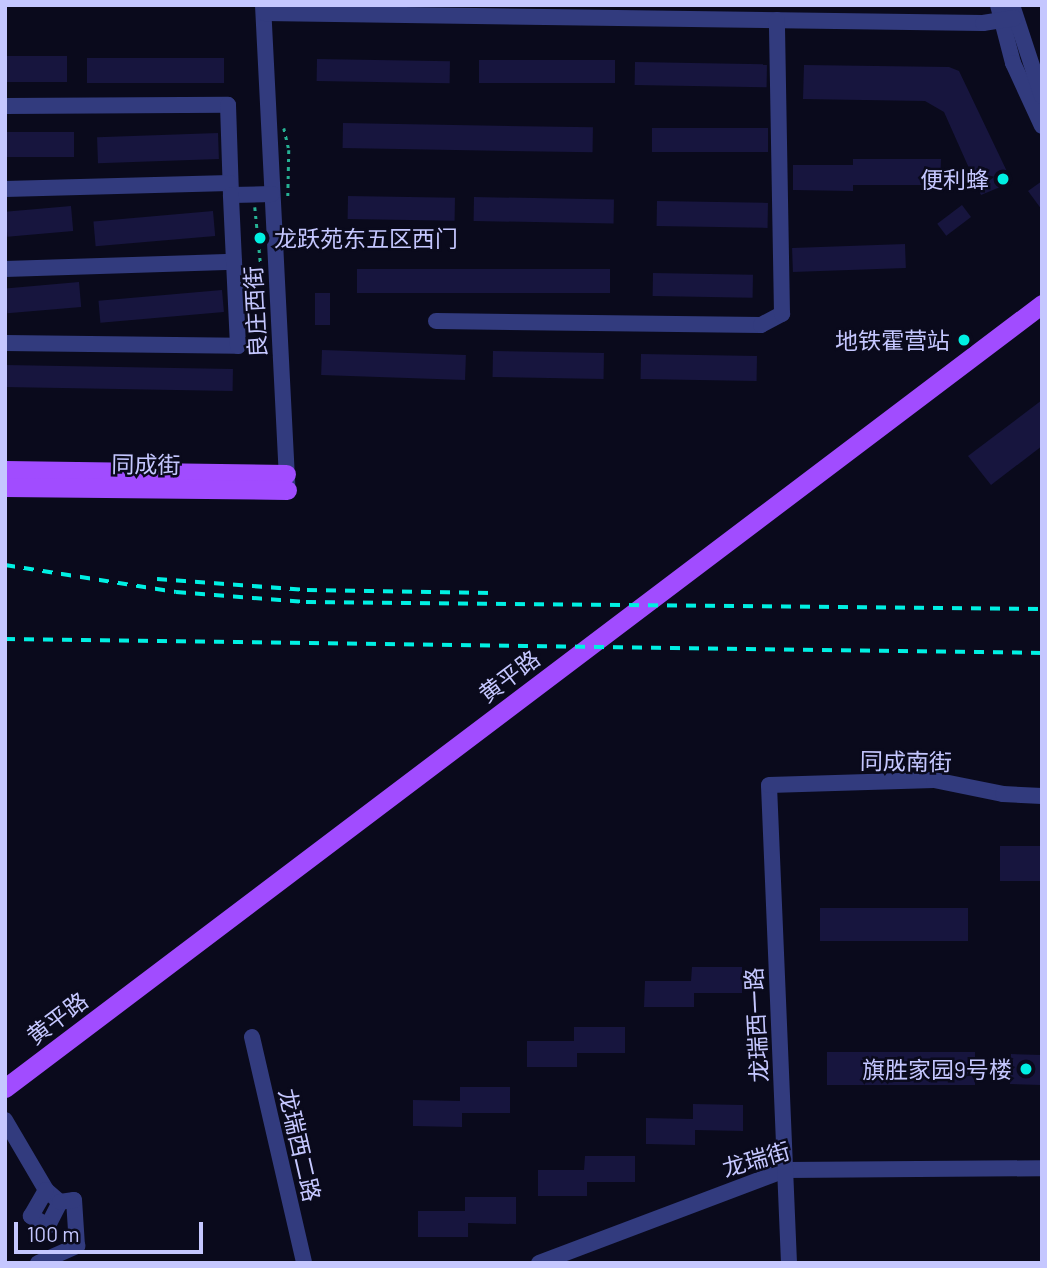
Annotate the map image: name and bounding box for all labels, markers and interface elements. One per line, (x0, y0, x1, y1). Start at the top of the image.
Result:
place label: 便利蜂 (920, 165, 989, 193)
marker: 便利蜂 (995, 171, 1011, 187)
place label: 龙跃苑东五区西门 (274, 224, 458, 252)
marker: 龙跃苑东五区西门 (252, 230, 268, 246)
street label: 良庄西街 (239, 265, 271, 359)
place label: 地铁霍营站 (835, 326, 950, 354)
marker: 地铁霍营站 (956, 332, 972, 348)
street label: 同成街 (111, 450, 181, 478)
street label: 黄平路 (473, 644, 545, 708)
street label: 同成南街 (860, 746, 952, 776)
street label: 龙瑞西一路 (739, 967, 773, 1083)
street label: 黄平路 (21, 986, 93, 1050)
place label: 旗胜家园9号楼 (862, 1055, 1012, 1083)
marker: 旗胜家园9号楼 (1018, 1061, 1034, 1077)
street label: 龙瑞西二路 (274, 1086, 326, 1204)
street label: 龙瑞街 (719, 1136, 793, 1182)
scale bar (18, 1208, 206, 1252)
text: 100 m (27, 1221, 80, 1246)

